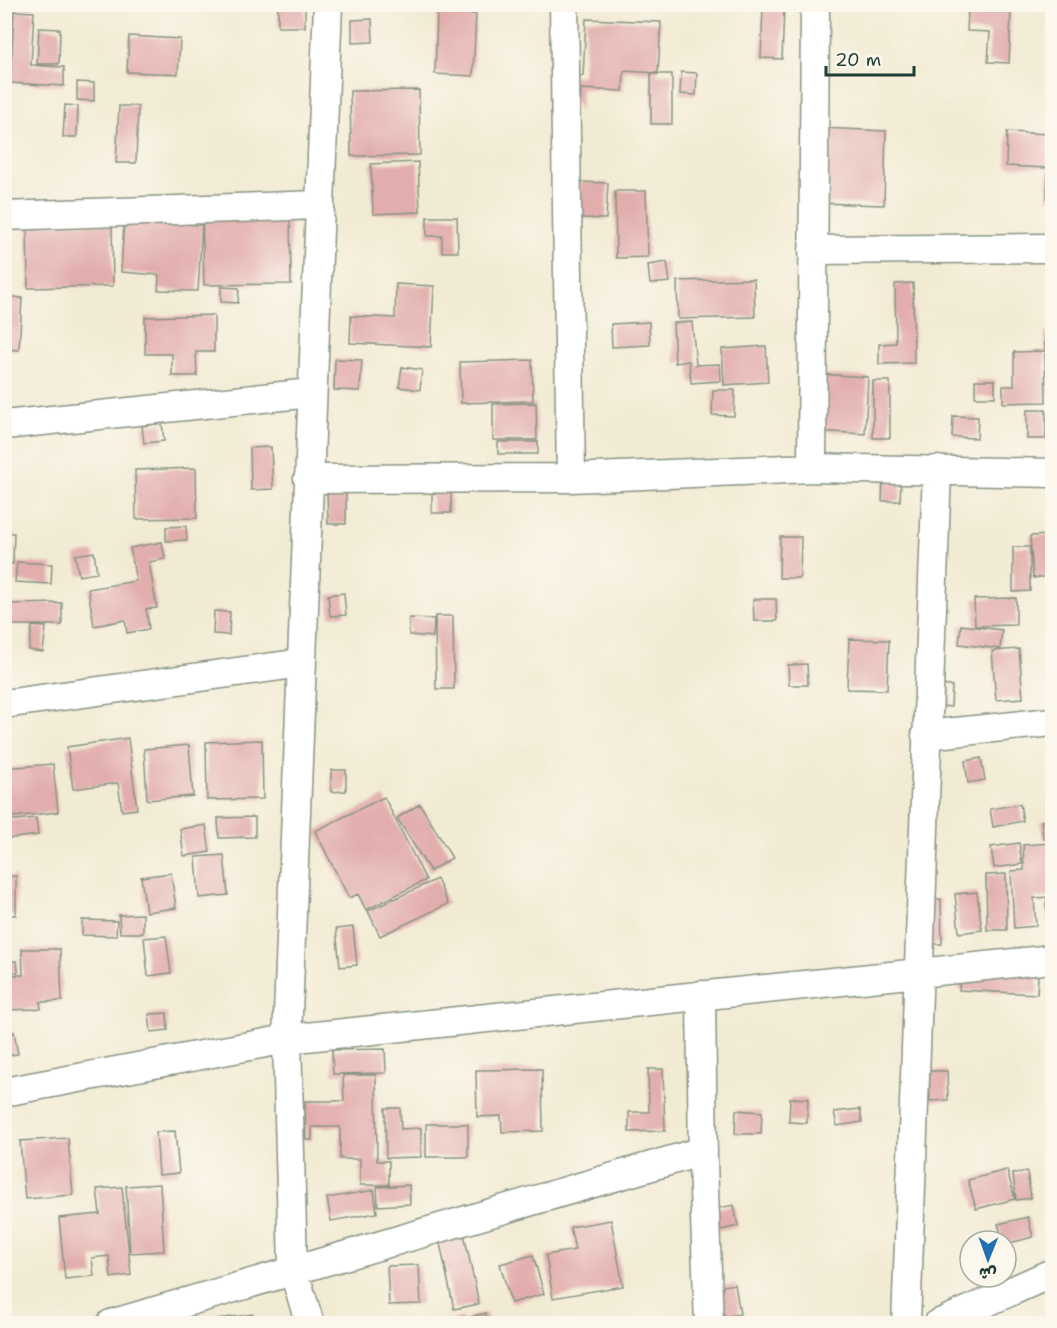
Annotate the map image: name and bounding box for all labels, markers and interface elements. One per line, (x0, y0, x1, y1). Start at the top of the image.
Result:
scale bar (826, 39, 914, 77)
text: 20 m (835, 48, 881, 72)
north arrow (958, 1229, 1018, 1289)
text: ش (979, 1263, 997, 1284)

